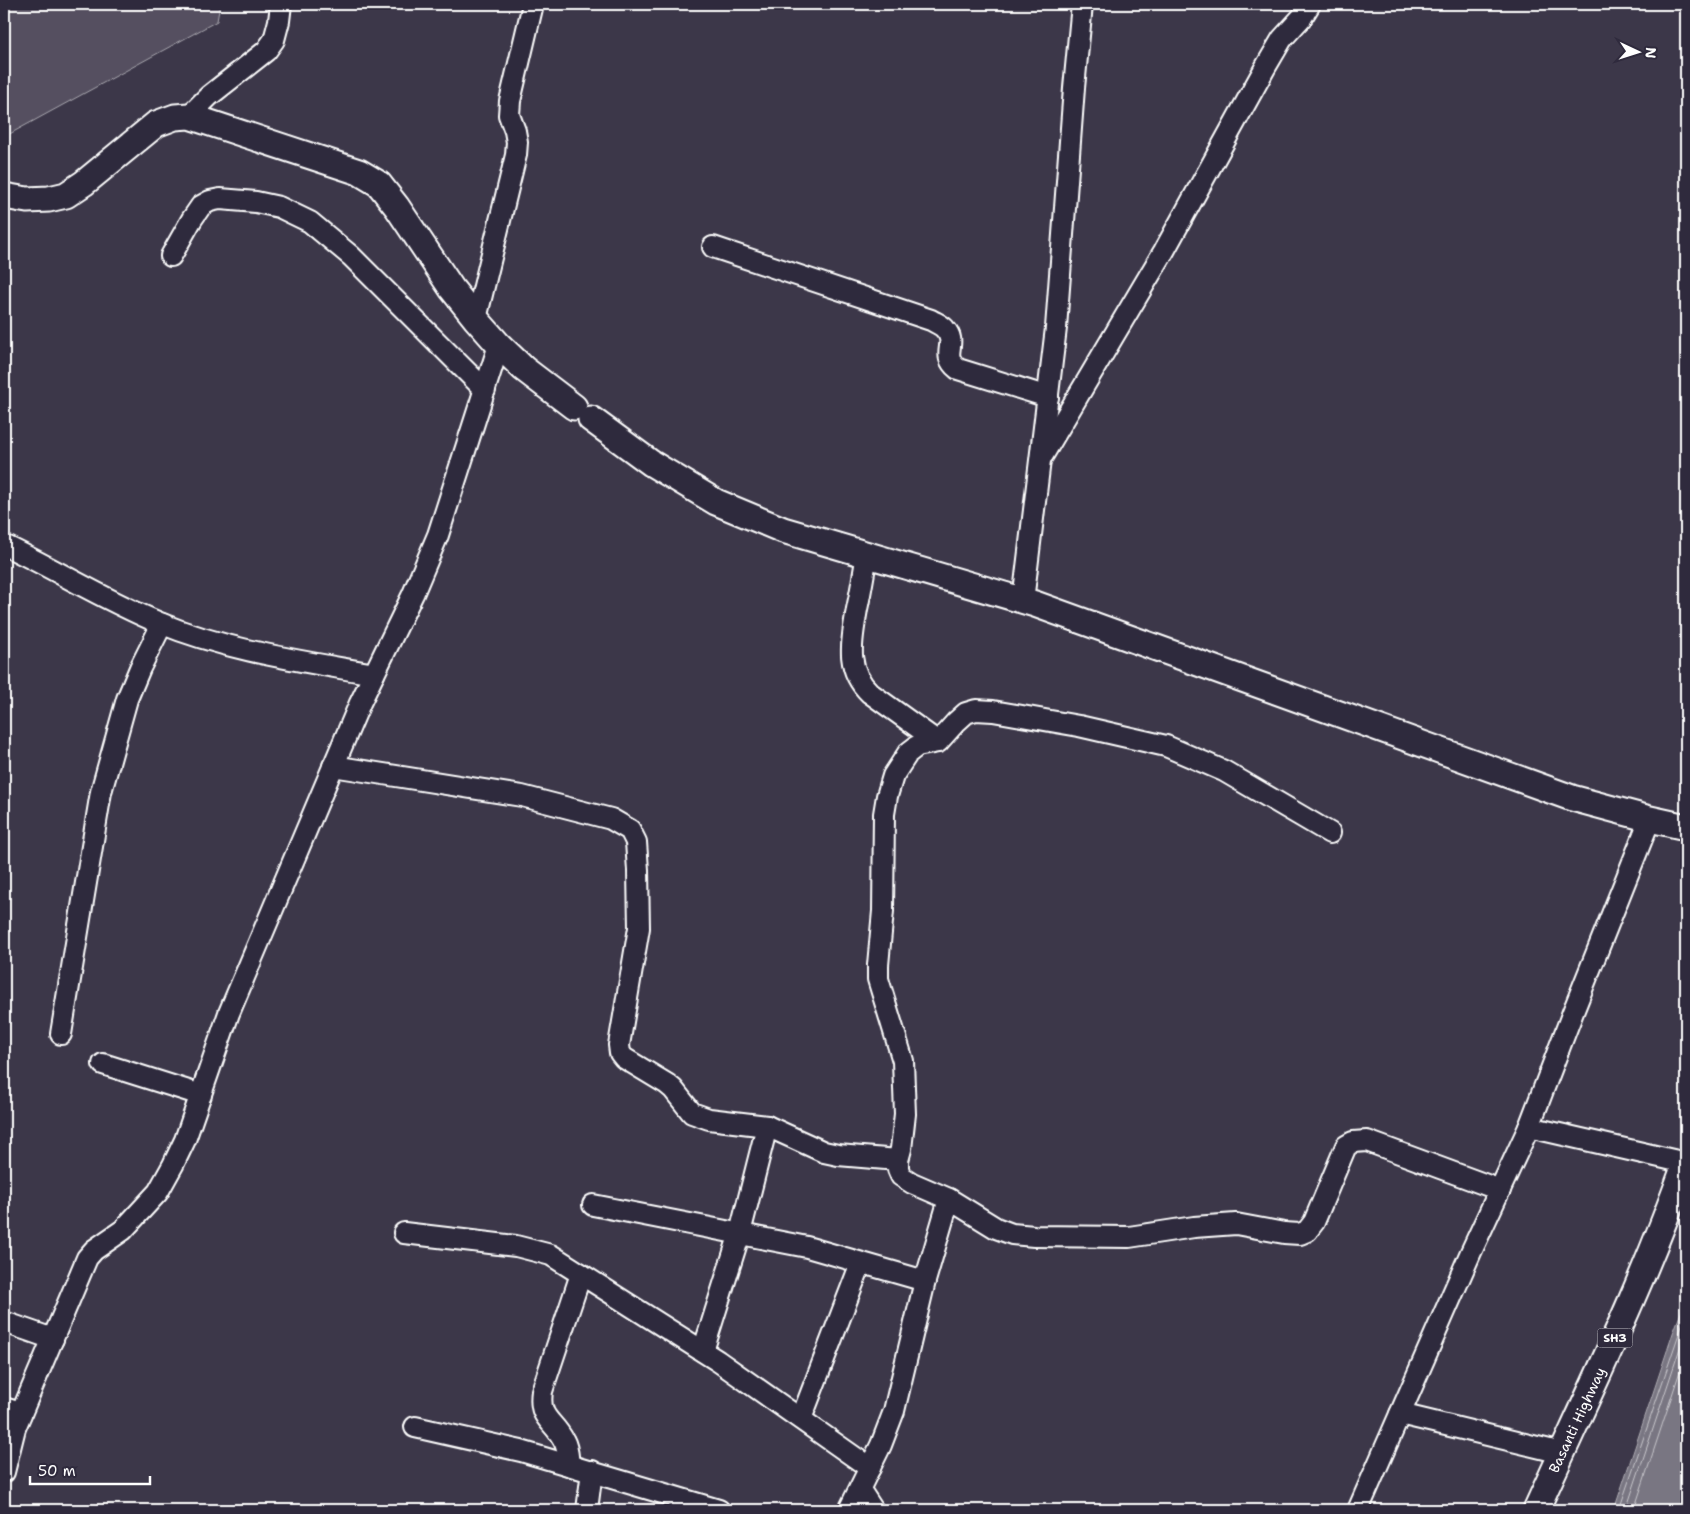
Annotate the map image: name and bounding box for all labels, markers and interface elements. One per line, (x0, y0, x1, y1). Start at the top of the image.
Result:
north arrow (1612, 28, 1662, 78)
text: N (1642, 47, 1660, 59)
road number: SH3 (1598, 1329, 1632, 1348)
street label: Basanti Highway (1545, 1364, 1609, 1476)
scale bar (30, 1454, 150, 1486)
text: 50 m (38, 1461, 76, 1481)

